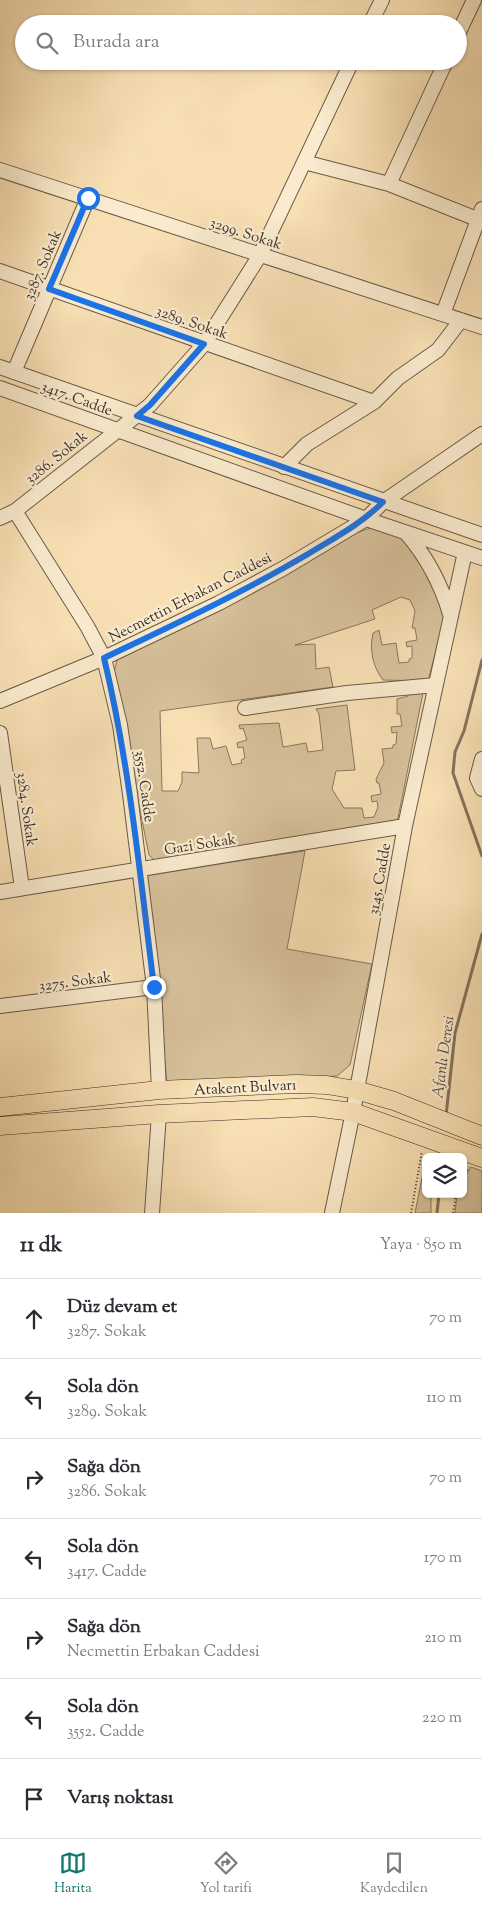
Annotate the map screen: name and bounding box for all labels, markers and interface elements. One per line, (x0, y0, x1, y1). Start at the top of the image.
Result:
search box (15, 15, 467, 70)
icon: search (33, 29, 61, 57)
text: Burada ara (73, 29, 159, 56)
route start (77, 187, 100, 210)
street label: 3299. Sokak (207, 213, 284, 256)
street label: 3287. Sokak (19, 227, 68, 304)
street label: 3289. Sokak (153, 301, 230, 346)
street label: 3417. Cadde (38, 377, 115, 422)
street label: 3286. Sokak (21, 426, 93, 490)
street label: Necmettin Erbakan Caddesi (106, 548, 276, 649)
street label: 3552. Cadde (128, 749, 159, 824)
street label: 3284. Sokak (10, 770, 41, 848)
street label: Gazi Sokak (163, 829, 238, 862)
street label: 3145. Cadde (364, 841, 397, 917)
street label: 3275. Sokak (38, 968, 113, 997)
route end (143, 976, 166, 999)
water label: Afanlı Deresi (427, 1015, 462, 1100)
street label: Atakent Bulvarı (193, 1075, 297, 1102)
map controls (422, 1153, 467, 1198)
button: layers (422, 1153, 467, 1198)
text: 11 dk (20, 1231, 62, 1261)
text: Yaya · 850 m (380, 1234, 462, 1257)
text: Düz devam et (67, 1294, 177, 1321)
icon: ahead (20, 1305, 48, 1333)
text: 70 m (429, 1307, 462, 1330)
text: 3287. Sokak (67, 1321, 147, 1344)
text: Sola dön (67, 1374, 139, 1401)
icon: left (20, 1385, 48, 1413)
text: 110 m (426, 1387, 462, 1410)
text: 3289. Sokak (67, 1401, 147, 1424)
text: Sağa dön (67, 1454, 141, 1481)
icon: right (20, 1465, 48, 1493)
text: 70 m (429, 1467, 462, 1490)
text: 3286. Sokak (67, 1481, 147, 1504)
text: Sola dön (67, 1534, 139, 1561)
icon: left (20, 1545, 48, 1573)
text: 170 m (424, 1547, 462, 1570)
text: 3417. Cadde (67, 1561, 147, 1584)
text: Sağa dön (67, 1614, 141, 1641)
icon: right (20, 1625, 48, 1653)
text: 210 m (424, 1627, 462, 1650)
text: Necmettin Erbakan Caddesi (67, 1641, 260, 1664)
text: Sola dön (67, 1694, 139, 1721)
icon: left (20, 1705, 48, 1733)
text: 220 m (422, 1707, 462, 1730)
text: 3552. Cadde (67, 1721, 145, 1744)
icon: arrive (20, 1785, 48, 1813)
text: Varış noktası (67, 1785, 173, 1812)
tab: Harita (54, 1849, 92, 1899)
tab: Yol tarifi (200, 1849, 252, 1899)
tab: Kaydedilen (360, 1849, 428, 1899)

